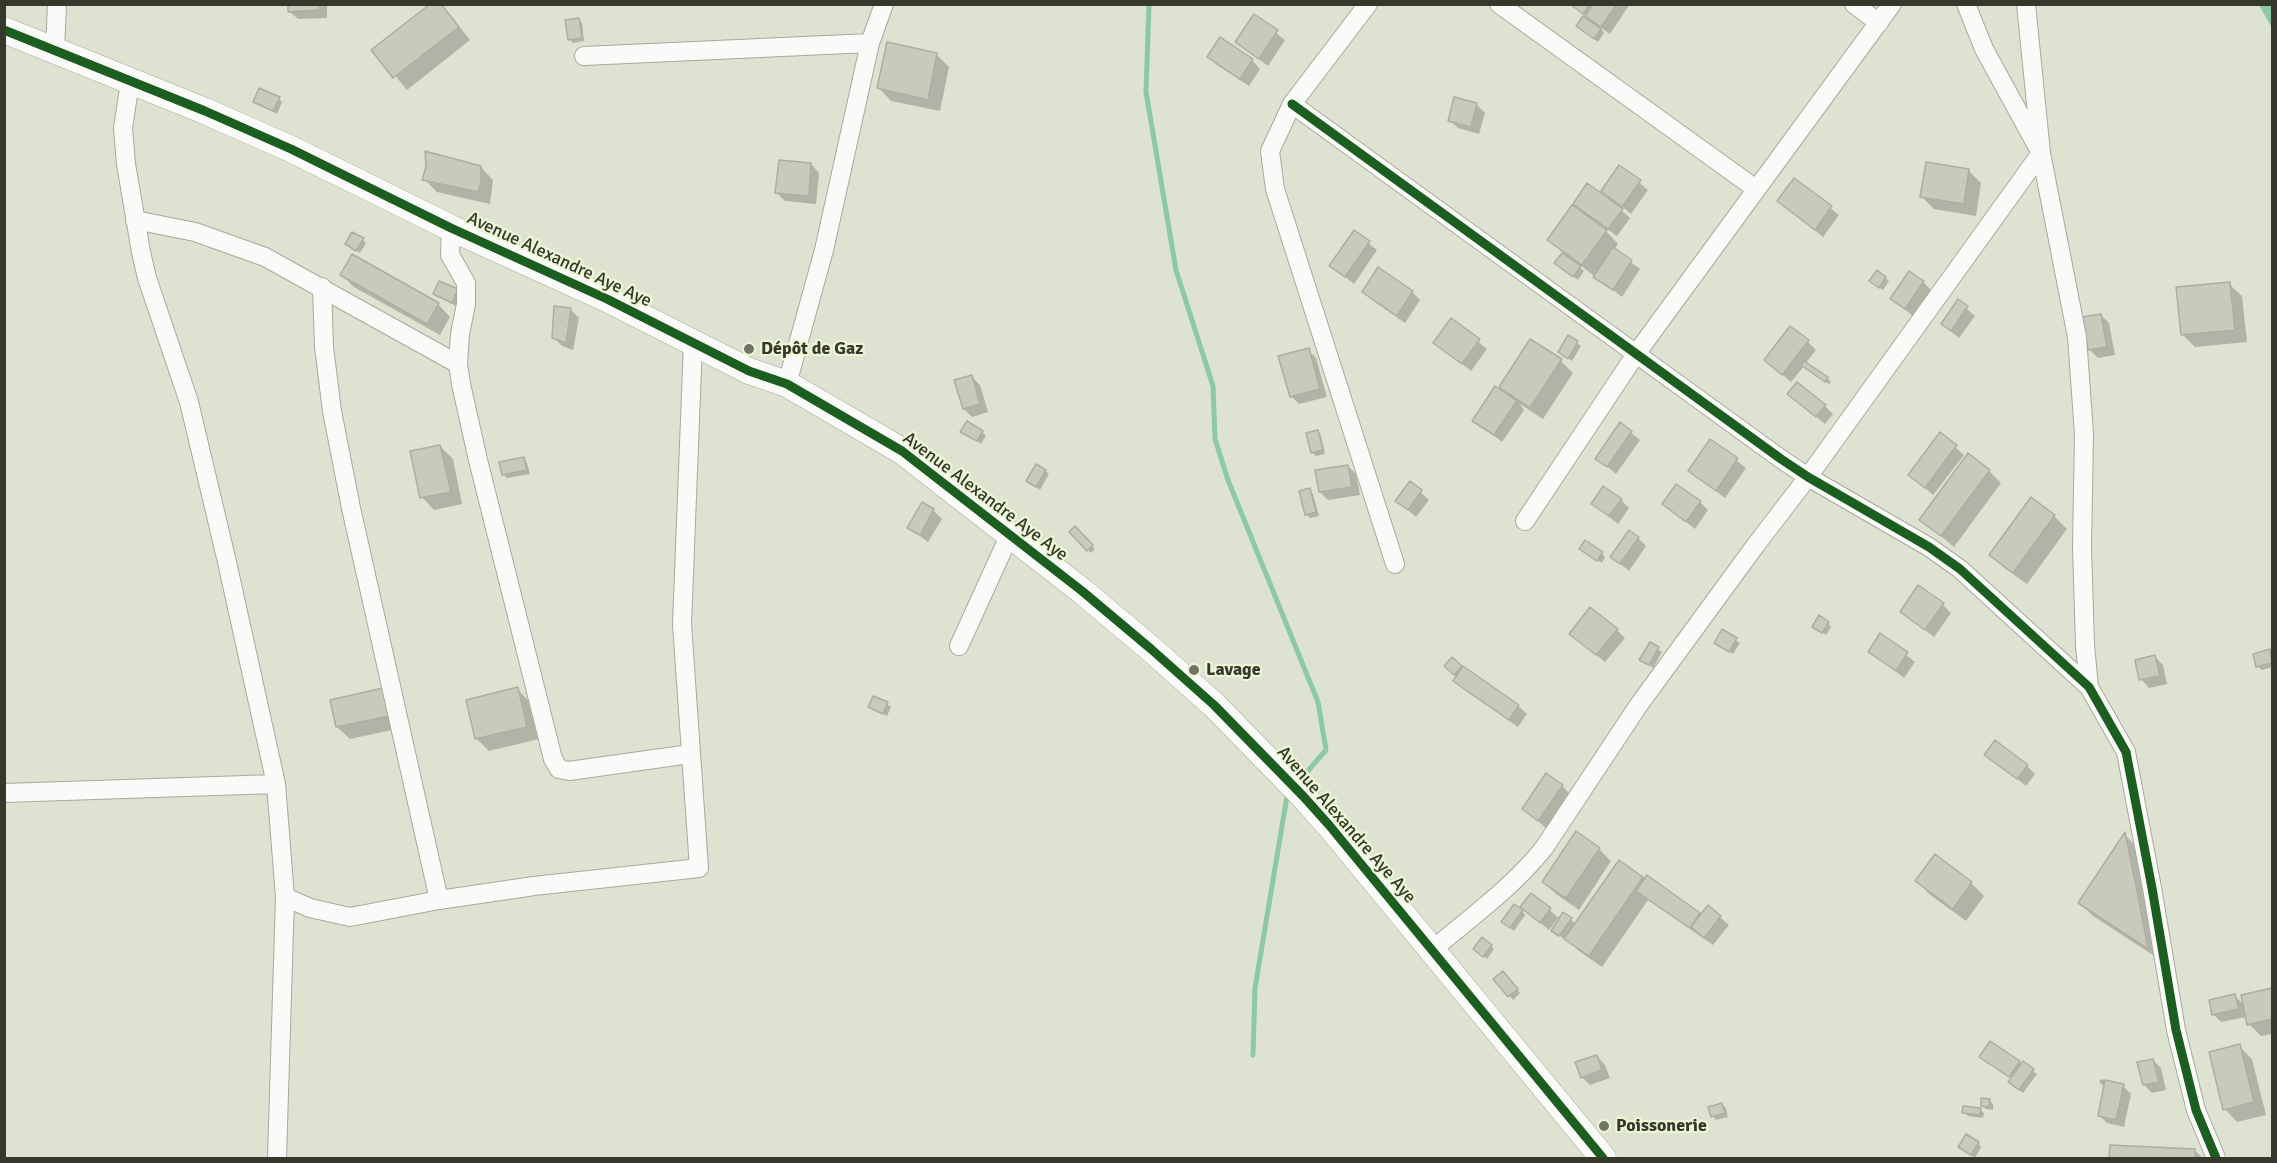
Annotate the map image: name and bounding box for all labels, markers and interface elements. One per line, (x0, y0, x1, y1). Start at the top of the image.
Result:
street label: Avenue Alexandre Aye Aye (463, 208, 655, 312)
place label: Dépôt de Gaz (761, 338, 863, 360)
marker: Dépôt de Gaz (742, 342, 756, 356)
street label: Avenue Alexandre Aye Aye (898, 428, 1072, 566)
place label: Lavage (1206, 659, 1261, 681)
marker: Lavage (1187, 663, 1201, 677)
street label: Avenue Alexandre Aye Aye (1272, 742, 1420, 908)
place label: Poissonerie (1616, 1115, 1707, 1137)
marker: Poissonerie (1597, 1119, 1611, 1133)

